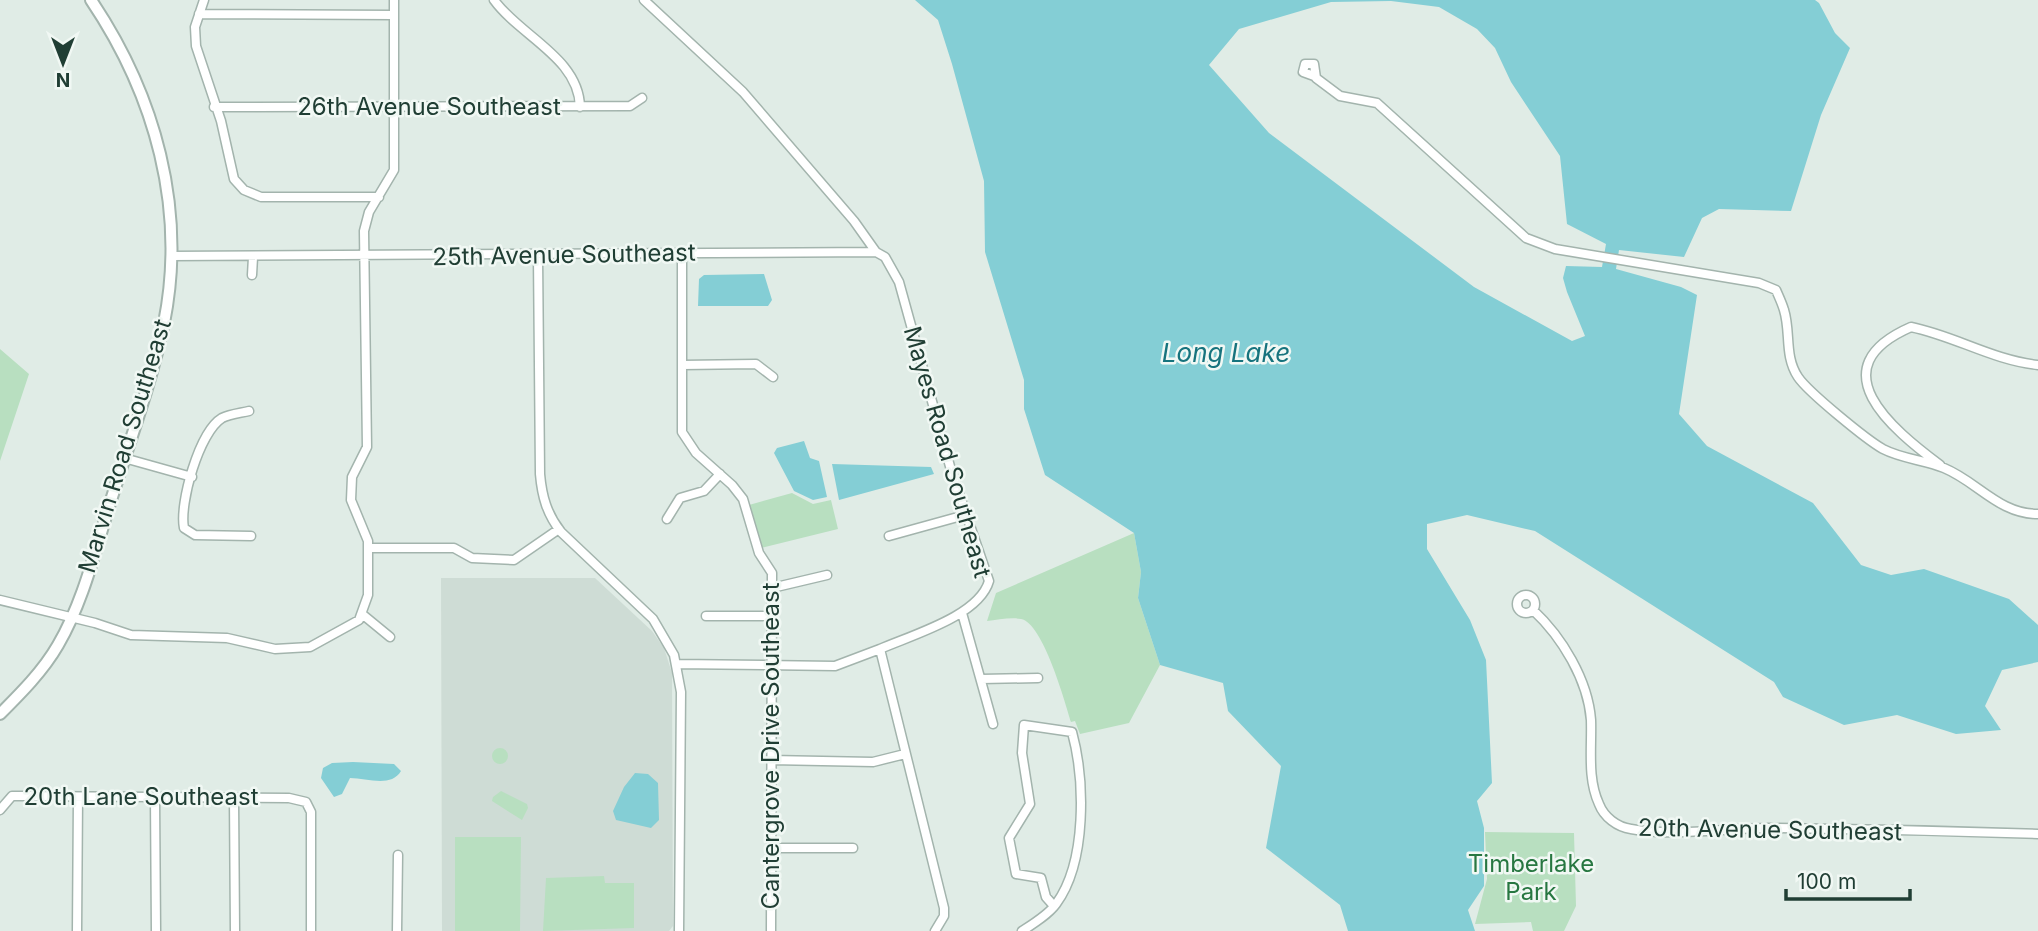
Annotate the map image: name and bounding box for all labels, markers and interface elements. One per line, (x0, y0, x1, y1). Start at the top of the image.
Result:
north arrow (28, 28, 98, 98)
text: N (56, 68, 70, 91)
street label: 26th Avenue Southeast (297, 92, 561, 121)
street label: 25th Avenue Southeast (432, 238, 696, 271)
street label: Marvin Road Southeast (72, 315, 177, 576)
street label: Mayes Road Southeast (898, 323, 997, 581)
water label: Long Lake (1162, 337, 1290, 368)
street label: Cantergrove Drive Southeast (756, 582, 785, 910)
street label: 20th Lane Southeast (23, 782, 259, 811)
street label: 20th Avenue Southeast (1638, 813, 1902, 846)
park label: Timberlake Park (1468, 849, 1594, 906)
scale bar (1786, 858, 1910, 902)
text: 100 m (1797, 869, 1856, 894)

